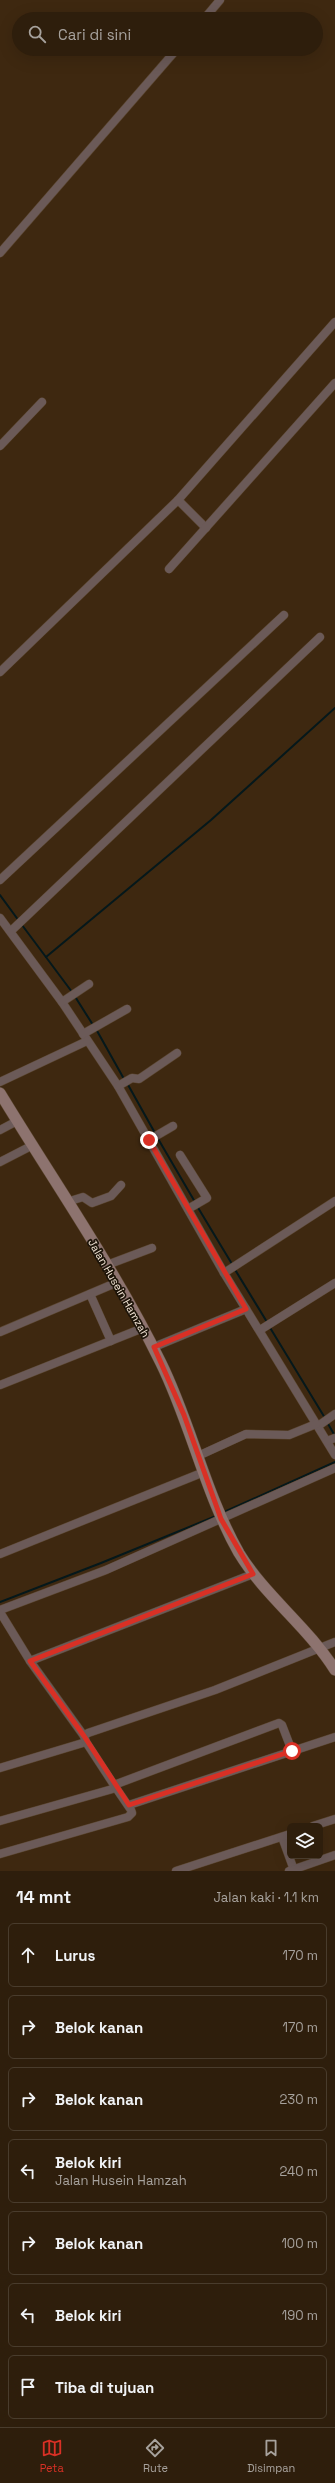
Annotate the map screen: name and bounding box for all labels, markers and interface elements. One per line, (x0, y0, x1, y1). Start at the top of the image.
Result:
search box (12, 12, 323, 56)
icon: search (26, 23, 48, 45)
text: Cari di sini (58, 25, 131, 44)
route end (140, 1131, 158, 1149)
street label: Jalan Husein Hamzah (85, 1236, 153, 1340)
route start (283, 1742, 301, 1760)
map controls (287, 1823, 323, 1859)
button: layers (287, 1823, 323, 1859)
text: 14 mnt (16, 1886, 71, 1908)
text: Jalan kaki · 1.1 km (213, 1889, 319, 1906)
icon: ahead (17, 1944, 39, 1966)
text: Lurus (55, 1946, 95, 1965)
text: 170 m (282, 1947, 318, 1964)
icon: right (17, 2016, 39, 2038)
text: Belok kanan (55, 2018, 143, 2037)
text: 170 m (282, 2019, 318, 2036)
icon: right (17, 2088, 39, 2110)
text: Belok kanan (55, 2090, 143, 2109)
text: 230 m (280, 2091, 318, 2108)
text: Belok kiri (55, 2153, 121, 2172)
icon: left (17, 2160, 39, 2182)
text: 240 m (280, 2163, 318, 2180)
text: Jalan Husein Hamzah (55, 2172, 187, 2189)
icon: right (17, 2232, 39, 2254)
text: Belok kanan (55, 2234, 143, 2253)
text: 100 m (281, 2235, 318, 2252)
icon: left (17, 2304, 39, 2326)
text: Belok kiri (55, 2306, 121, 2325)
text: 190 m (282, 2307, 318, 2324)
icon: arrive (17, 2376, 39, 2398)
text: Tiba di tujuan (55, 2378, 154, 2397)
tab: Peta (40, 2437, 64, 2475)
tab: Rute (143, 2437, 168, 2475)
tab: Disimpan (247, 2437, 295, 2475)

